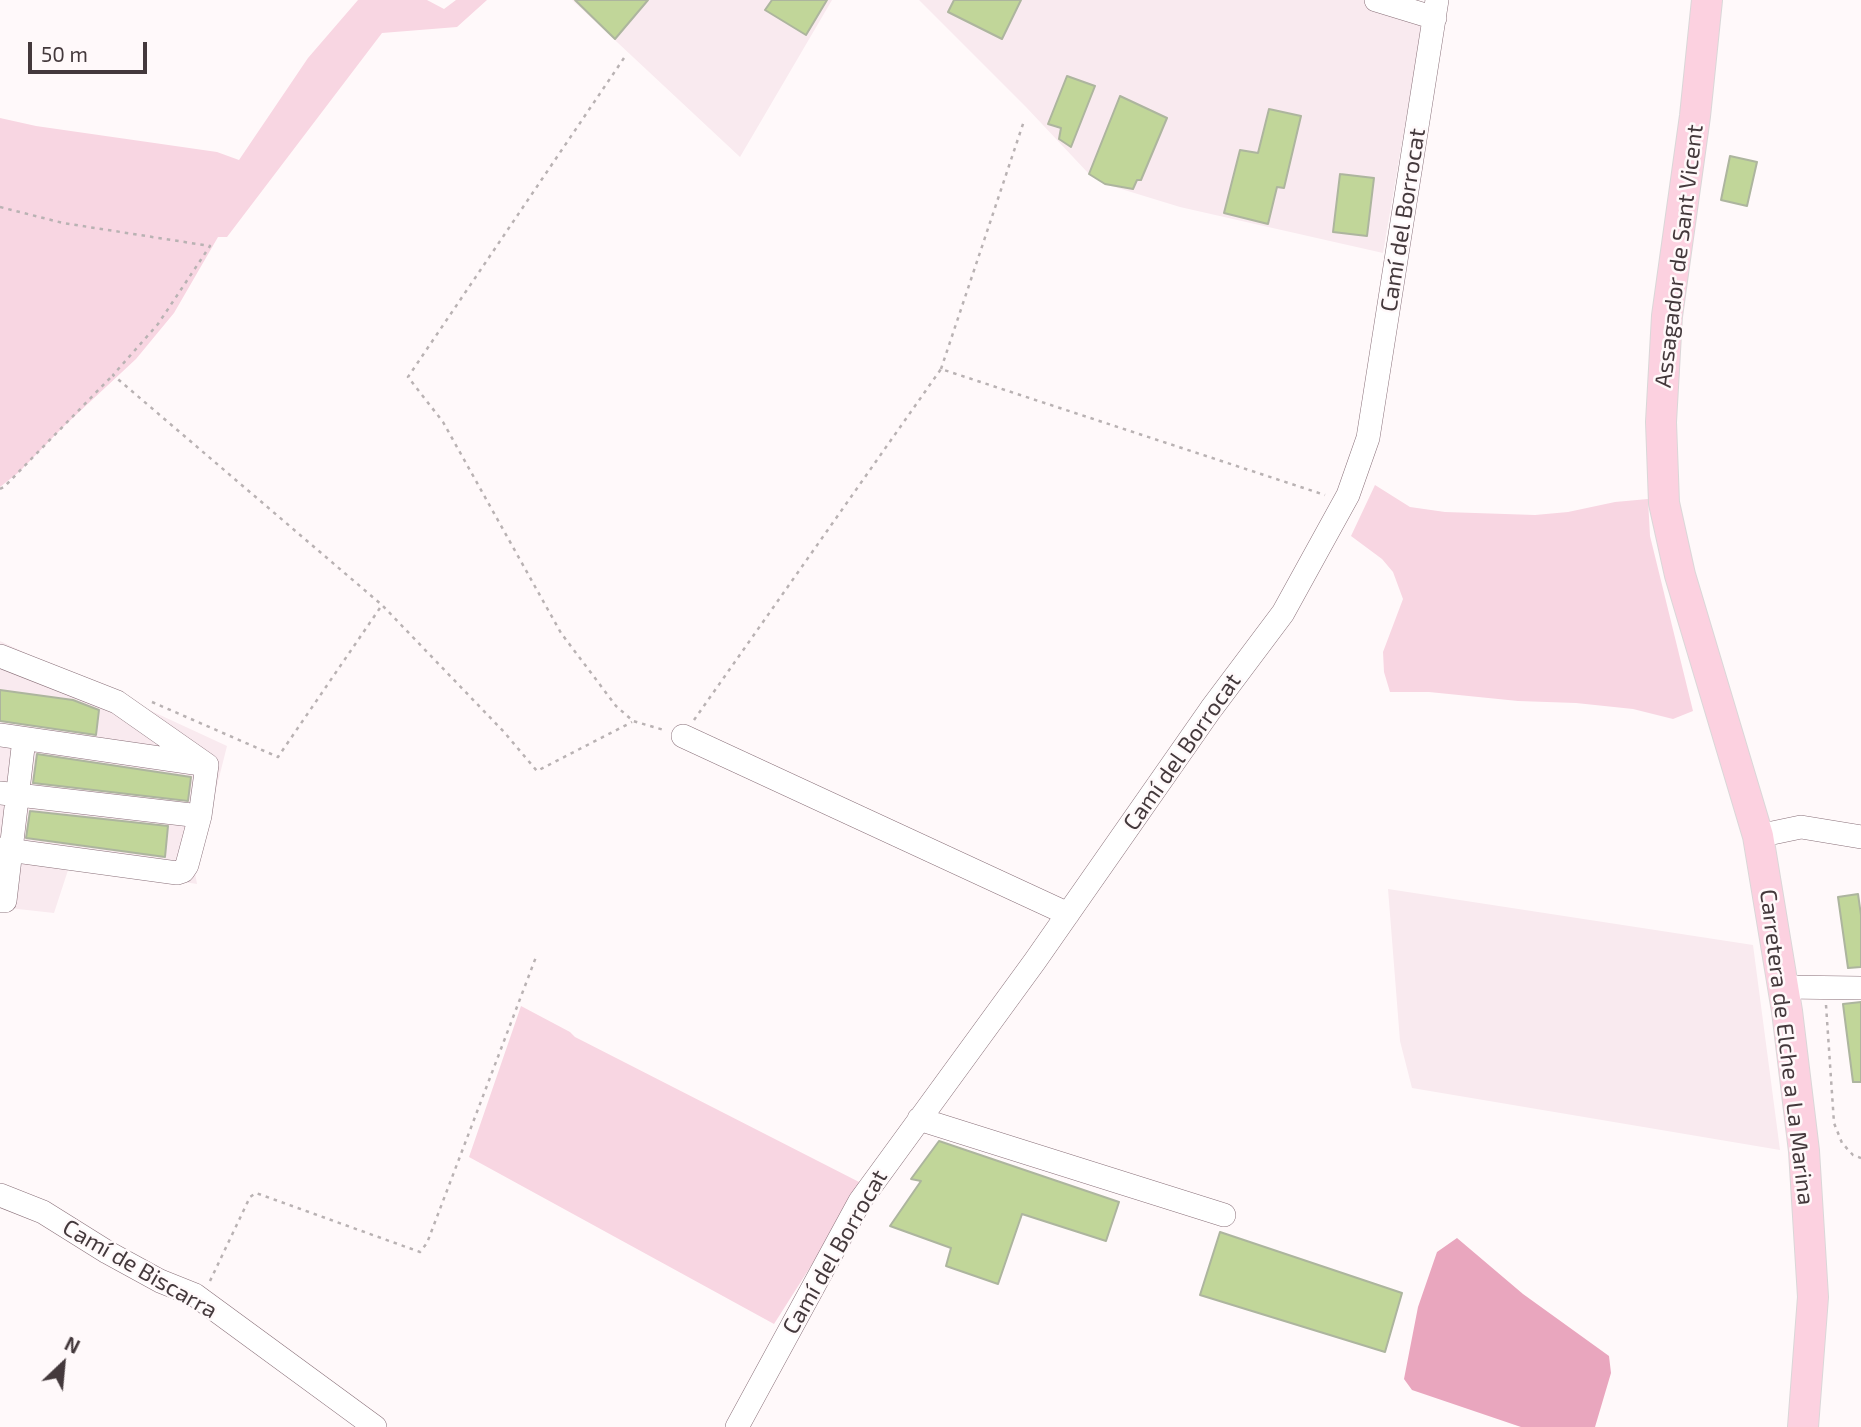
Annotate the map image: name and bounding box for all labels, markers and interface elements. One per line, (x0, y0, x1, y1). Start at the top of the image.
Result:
scale bar (32, 28, 150, 72)
text: 50 m (41, 41, 88, 66)
street label: Assagador de Sant Vicent (1649, 123, 1709, 389)
street label: Camí del Borrocat (1375, 126, 1431, 314)
street label: Camí del Borrocat (1118, 668, 1246, 836)
street label: Carretera de Elche a La Marina (1754, 888, 1820, 1206)
street label: Camí del Borrocat (777, 1165, 893, 1339)
street label: Camí de Biscarra (58, 1214, 222, 1324)
north arrow (28, 1329, 98, 1399)
text: N (61, 1331, 84, 1358)

